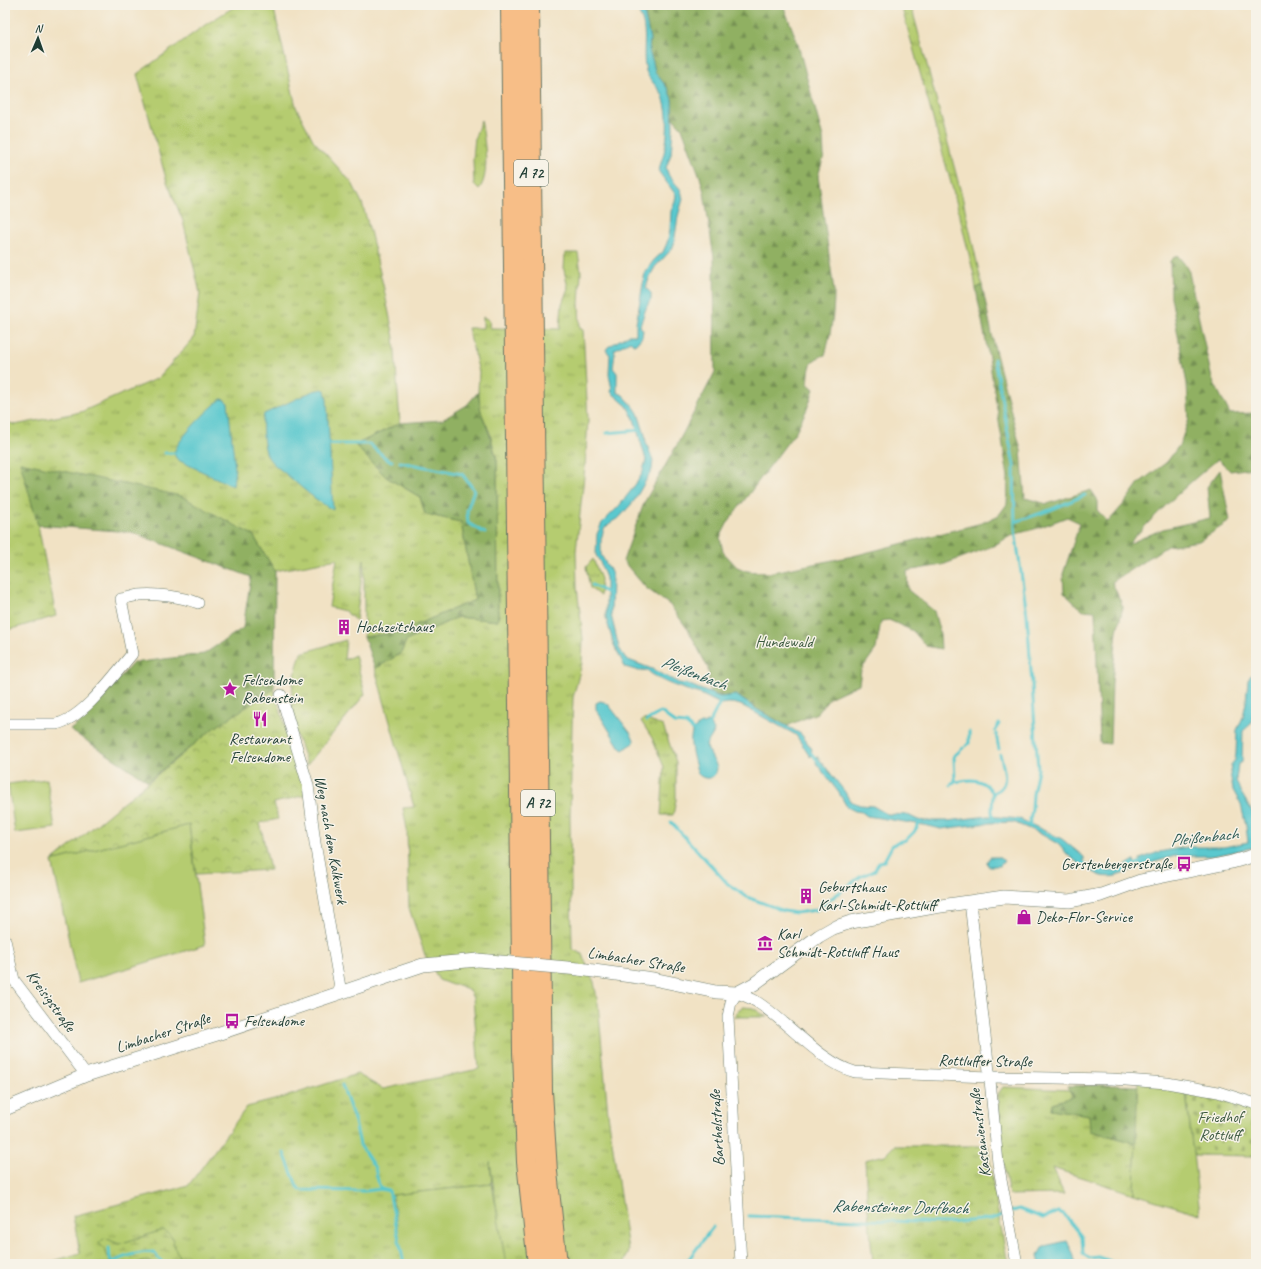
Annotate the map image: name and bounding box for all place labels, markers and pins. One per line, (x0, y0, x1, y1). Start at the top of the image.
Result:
place label: Hochzeitshaus (356, 617, 435, 637)
building icon: Hochzeitshaus (335, 618, 353, 636)
place label: Felsendome Rabenstein (242, 670, 304, 708)
place icon: Felsendome Rabenstein (221, 680, 239, 698)
restaurant icon: Restaurant Felsendome (251, 710, 269, 728)
place label: Restaurant Felsendome (229, 729, 293, 767)
place label: Gerstenbergerstraße (1061, 854, 1174, 874)
bus stop icon: Gerstenbergerstraße (1175, 855, 1193, 873)
place label: Geburtshaus Karl-Schmidt-Rottluff (818, 877, 940, 915)
building icon: Geburtshaus Karl-Schmidt-Rottluff (797, 887, 815, 905)
place label: Deko-Flor-Service (1036, 907, 1134, 927)
shop icon: Deko-Flor-Service (1015, 908, 1033, 926)
place label: Karl Schmidt-Rottluff Haus (777, 924, 900, 962)
museum icon: Karl Schmidt-Rottluff Haus (756, 934, 774, 952)
place label: Felsendome (244, 1011, 306, 1031)
bus stop icon: Felsendome (223, 1012, 241, 1030)

